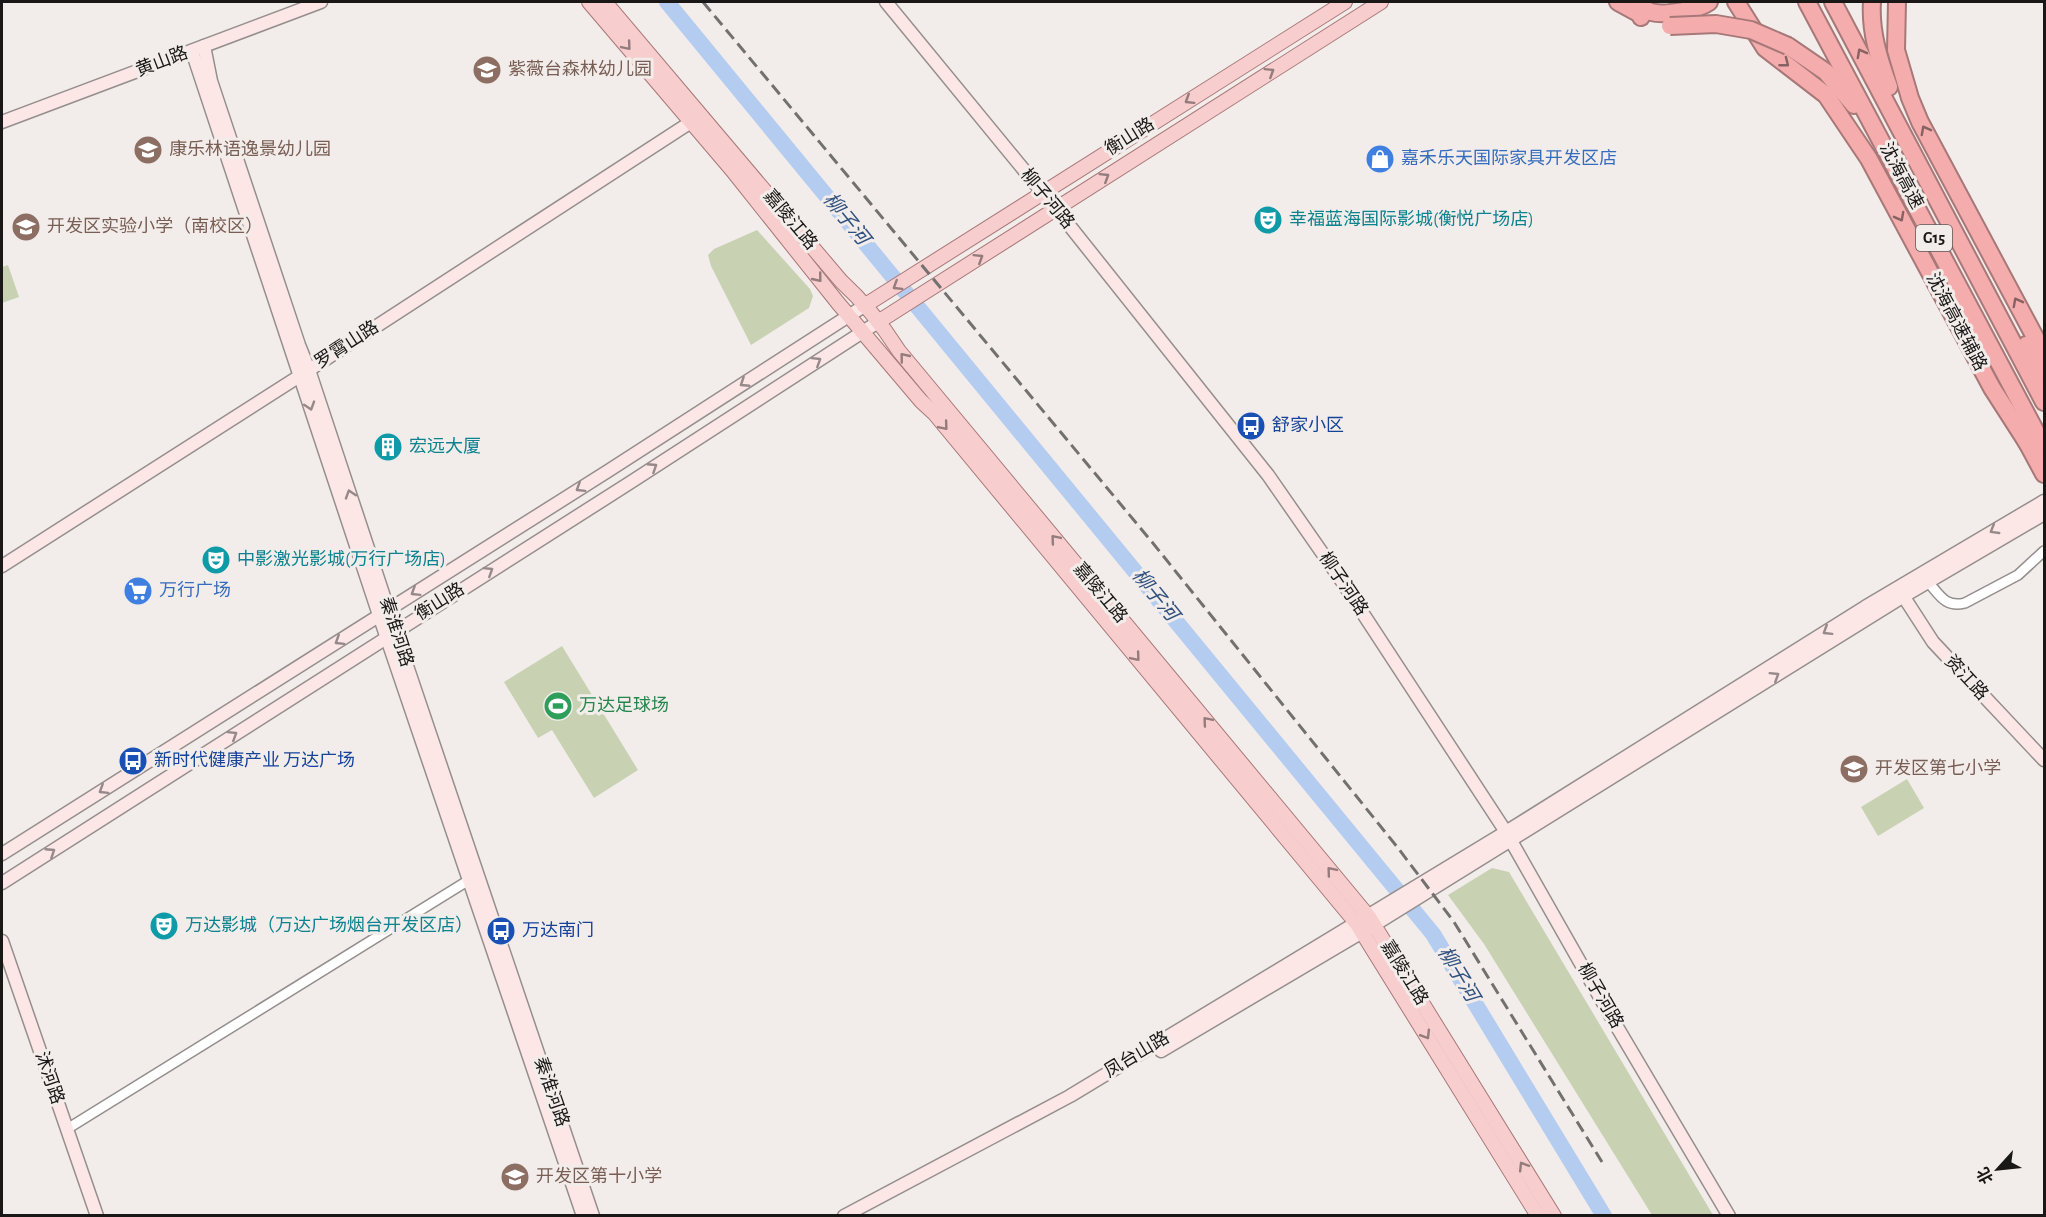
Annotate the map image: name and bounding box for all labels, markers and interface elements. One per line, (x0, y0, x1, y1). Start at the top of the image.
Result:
one-way arrow (620, 39, 631, 50)
street label: 黄山路 (133, 42, 190, 80)
one-way arrow (1857, 48, 1868, 59)
school or university icon: 紫薇台森林幼儿园 (471, 54, 503, 86)
one-way arrow (1778, 56, 1789, 67)
place label: 紫薇台森林幼儿园 (508, 59, 652, 79)
one-way arrow (1264, 68, 1274, 80)
one-way arrow (1185, 93, 1195, 105)
street label: 衡山路 (1101, 113, 1158, 159)
one-way arrow (1921, 126, 1932, 137)
school or university icon: 康乐林语逸景幼儿园 (132, 134, 164, 166)
place label: 康乐林语逸景幼儿园 (169, 139, 331, 159)
street label: 沈海高速 (1876, 139, 1928, 212)
shop icon: 嘉禾乐天国际家具开发区店 (1364, 143, 1396, 175)
place label: 嘉禾乐天国际家具开发区店 (1401, 148, 1617, 168)
street label: 柳子河路 (1017, 164, 1079, 232)
one-way arrow (1099, 172, 1109, 184)
street label: 嘉陵江路 (760, 185, 822, 253)
water label: 柳子河 (819, 189, 876, 252)
theatre icon: 幸福蓝海国际影城(衡悦广场店) (1252, 204, 1284, 236)
place label: 幸福蓝海国际影城(衡悦广场店) (1289, 209, 1534, 229)
school or university icon: 开发区实验小学（南校区） (10, 211, 42, 243)
one-way arrow (1893, 211, 1904, 221)
place label: 开发区实验小学（南校区） (47, 216, 263, 236)
road number: G15 (1916, 225, 1952, 251)
one-way arrow (973, 253, 983, 265)
street label: 沈海高速辅路 (1923, 269, 1991, 374)
one-way arrow (810, 271, 821, 282)
one-way arrow (893, 278, 903, 290)
one-way arrow (2013, 298, 2024, 308)
street label: 罗霄山路 (311, 316, 382, 372)
one-way arrow (901, 352, 912, 363)
one-way arrow (810, 357, 821, 368)
one-way arrow (740, 376, 751, 387)
one-way arrow (302, 400, 315, 411)
bus stop icon: 舒家小区 (1235, 410, 1267, 442)
place label: 舒家小区 (1272, 415, 1344, 435)
one-way arrow (937, 419, 948, 430)
building icon: 宏远大厦 (372, 431, 404, 463)
place label: 宏远大厦 (409, 436, 481, 456)
one-way arrow (647, 463, 658, 474)
one-way arrow (576, 481, 586, 493)
one-way arrow (345, 489, 358, 500)
one-way arrow (1990, 523, 2000, 535)
one-way arrow (1052, 535, 1063, 546)
theatre icon: 中影激光影城(万行广场店) (200, 544, 232, 576)
street label: 柳子河路 (1315, 548, 1372, 619)
place label: 中影激光影城(万行广场店) (237, 549, 446, 569)
street label: 嘉陵江路 (1070, 558, 1132, 626)
water label: 柳子河 (1128, 565, 1185, 628)
one-way arrow (483, 567, 493, 579)
supermarket icon: 万行广场 (122, 575, 154, 607)
street label: 衡山路 (411, 578, 468, 624)
place label: 万行广场 (159, 580, 231, 600)
one-way arrow (411, 585, 421, 597)
street label: 秦淮河路 (376, 594, 418, 669)
one-way arrow (1823, 623, 1833, 635)
one-way arrow (335, 633, 345, 645)
one-way arrow (1129, 650, 1140, 661)
street label: 资江路 (1941, 651, 1992, 704)
one-way arrow (1768, 672, 1779, 683)
sports icon: 万达足球场 (542, 690, 574, 722)
place label: 万达足球场 (579, 695, 669, 715)
one-way arrow (1203, 717, 1214, 728)
one-way arrow (226, 731, 237, 742)
bus stop icon: 新时代健康产业 万达广场 (117, 745, 149, 777)
place label: 新时代健康产业 万达广场 (154, 750, 355, 770)
school or university icon: 开发区第七小学 (1838, 753, 1870, 785)
place label: 开发区第七小学 (1875, 758, 2001, 778)
one-way arrow (99, 782, 110, 793)
one-way arrow (45, 847, 55, 859)
one-way arrow (1328, 867, 1339, 878)
theatre icon: 万达影城（万达广场烟台开发区店） (148, 910, 180, 942)
place label: 万达影城（万达广场烟台开发区店） (185, 915, 473, 935)
bus stop icon: 万达南门 (485, 915, 517, 947)
place label: 万达南门 (522, 920, 594, 940)
street label: 嘉陵江路 (1377, 937, 1432, 1008)
water label: 柳子河 (1434, 943, 1485, 1008)
street label: 柳子河路 (1574, 959, 1628, 1032)
street label: 凤台山路 (1100, 1027, 1172, 1081)
one-way arrow (1419, 1029, 1431, 1039)
street label: 沭河路 (32, 1049, 68, 1106)
street label: 秦淮河路 (531, 1054, 573, 1129)
north arrow (1968, 1139, 2028, 1199)
school or university icon: 开发区第十小学 (499, 1161, 531, 1193)
one-way arrow (1519, 1162, 1531, 1172)
text: 北 (1974, 1165, 1996, 1187)
place label: 开发区第十小学 (536, 1166, 662, 1186)

